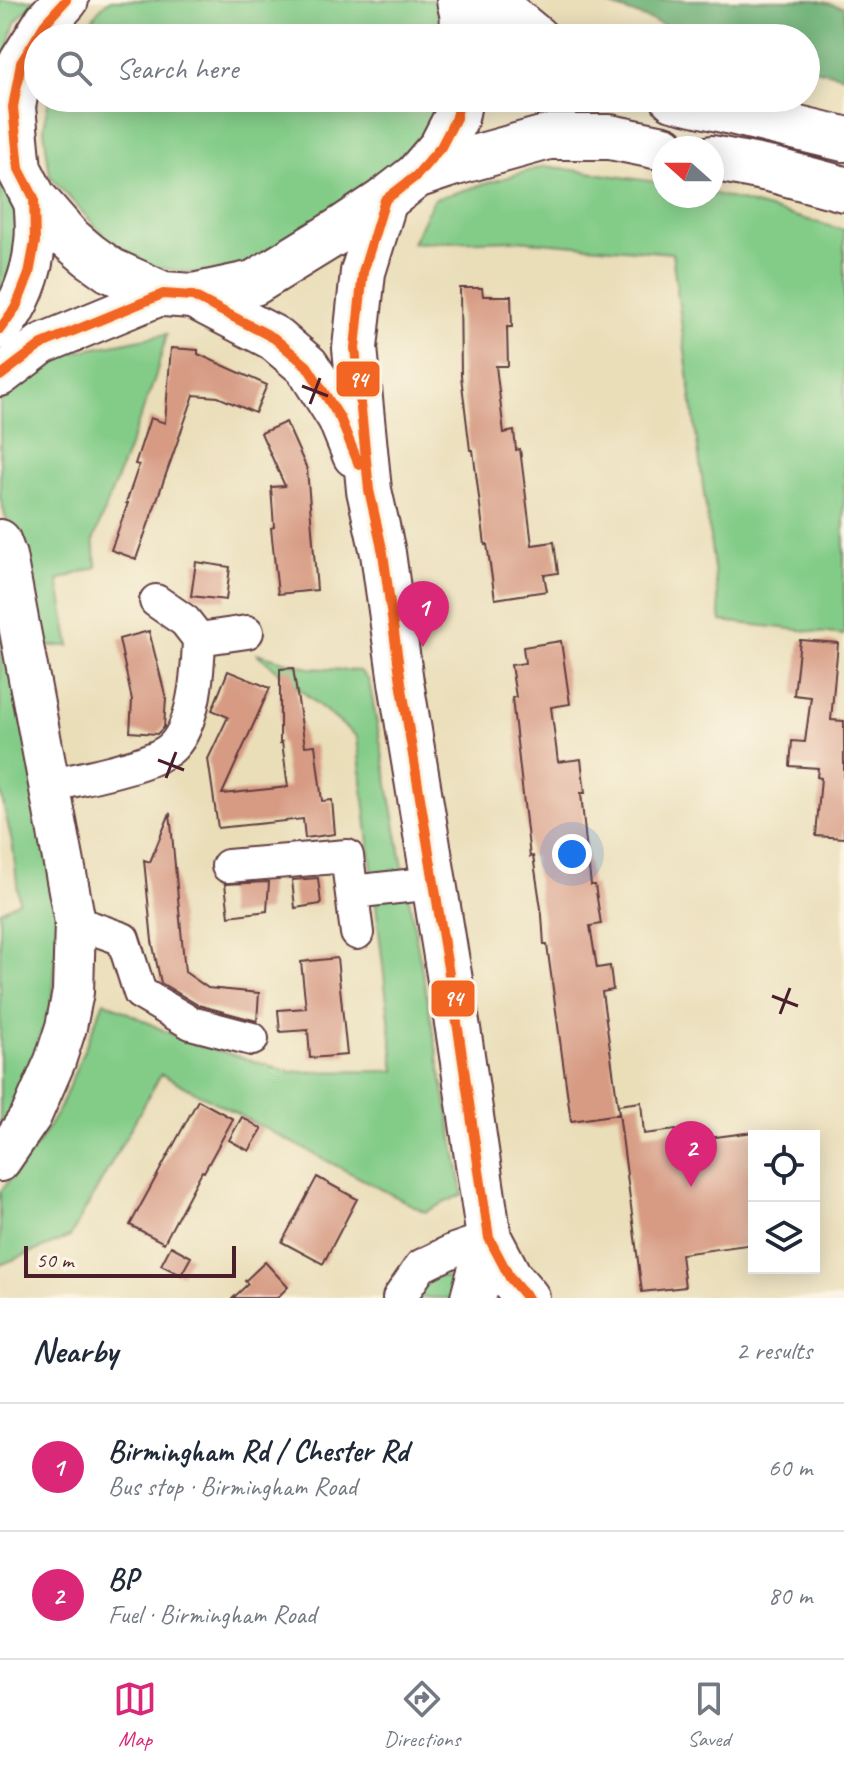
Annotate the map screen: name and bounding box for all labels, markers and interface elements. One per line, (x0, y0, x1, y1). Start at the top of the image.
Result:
search box (24, 24, 820, 112)
icon: search (52, 46, 96, 90)
text: Search here (116, 49, 238, 87)
north arrow (652, 136, 724, 208)
line badge: 94 (335, 360, 381, 398)
text: 94 (348, 366, 371, 394)
pin: 1 (397, 581, 449, 647)
your location (552, 834, 592, 874)
line badge: 94 (430, 979, 476, 1018)
text: 94 (443, 985, 466, 1013)
pin: 2 (665, 1121, 717, 1187)
map controls (748, 1130, 820, 1274)
button: locate (748, 1130, 820, 1202)
button: layers (748, 1202, 820, 1274)
scale bar (24, 1242, 236, 1278)
text: 50 m (36, 1246, 73, 1274)
text: Nearby (32, 1329, 118, 1372)
text: 2 results (736, 1334, 812, 1367)
text: Birmingham Rd / Chester Rd (108, 1432, 408, 1470)
text: 1 (52, 1451, 64, 1484)
text: 60 m (768, 1451, 812, 1484)
text: Bus stop · Birmingham Road (108, 1470, 357, 1503)
text: BP (108, 1560, 138, 1598)
text: 2 (52, 1579, 64, 1612)
text: 80 m (768, 1579, 812, 1612)
text: Fuel · Birmingham Road (108, 1598, 316, 1631)
tab: Map (113, 1677, 157, 1753)
tab: Directions (384, 1677, 460, 1753)
tab: Saved (687, 1677, 731, 1753)

